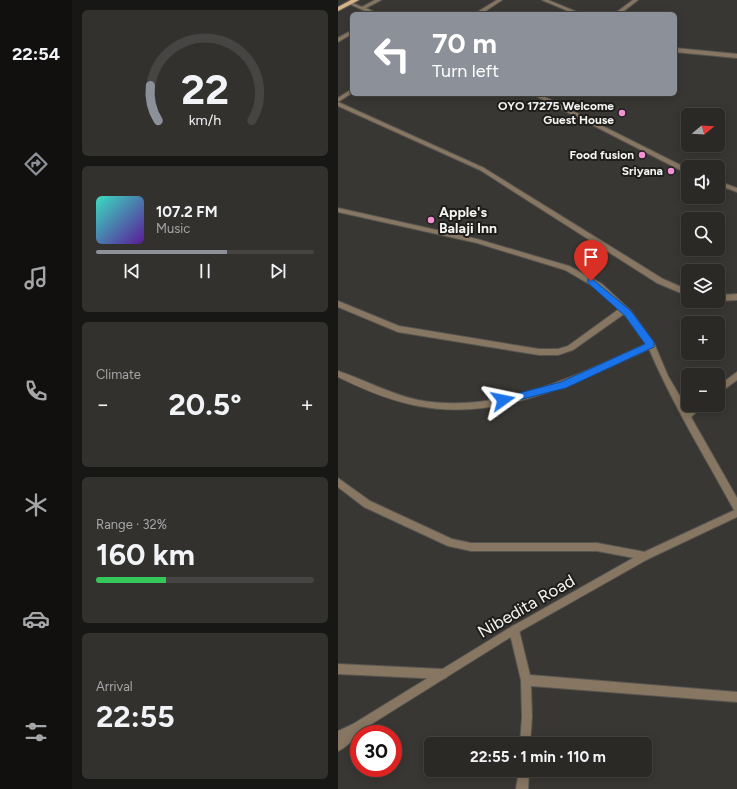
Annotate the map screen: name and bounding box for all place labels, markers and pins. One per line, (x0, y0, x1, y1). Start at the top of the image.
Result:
place label: OYO 17275 Welcome Guest House (498, 99, 614, 127)
marker: OYO 17275 Welcome Guest House (617, 108, 627, 118)
place label: Food fusion (569, 148, 634, 162)
marker: Food fusion (637, 150, 647, 160)
place label: Sriyana (622, 164, 663, 178)
marker: Sriyana (666, 166, 676, 176)
place label: Apple's Balaji Inn (439, 204, 497, 237)
marker: Apple's Balaji Inn (426, 215, 436, 225)
pin (574, 240, 608, 281)

